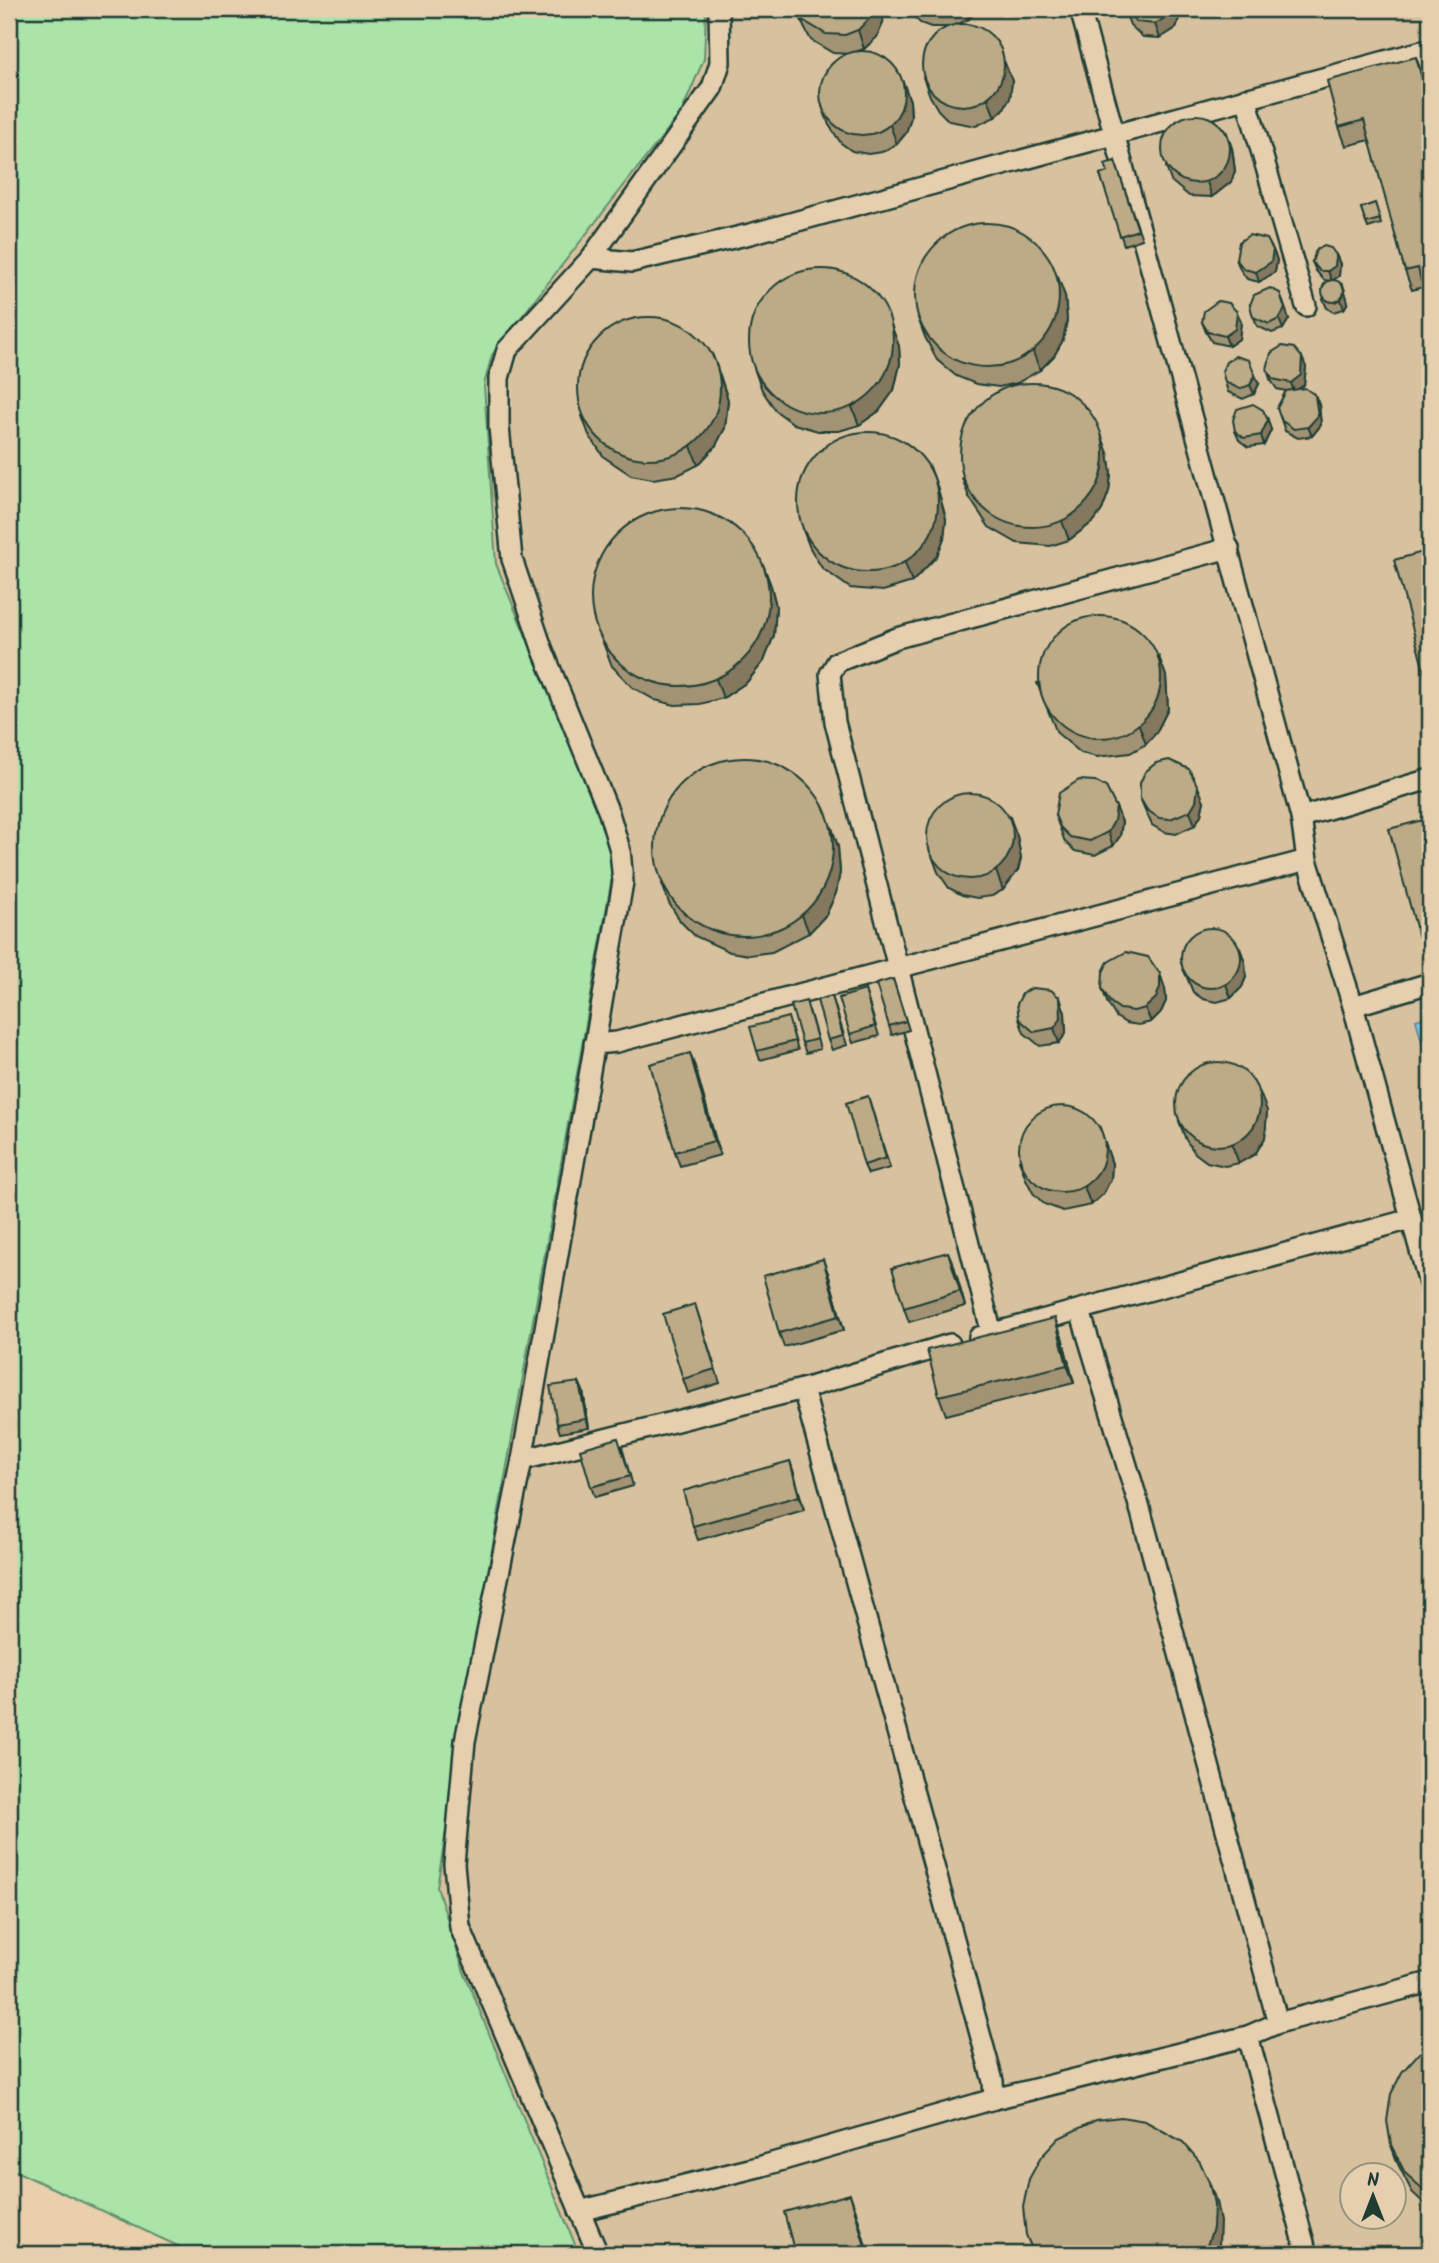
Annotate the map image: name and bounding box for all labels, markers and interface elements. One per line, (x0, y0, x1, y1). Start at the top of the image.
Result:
north arrow (1338, 2162, 1408, 2232)
text: N (1367, 2166, 1379, 2196)

